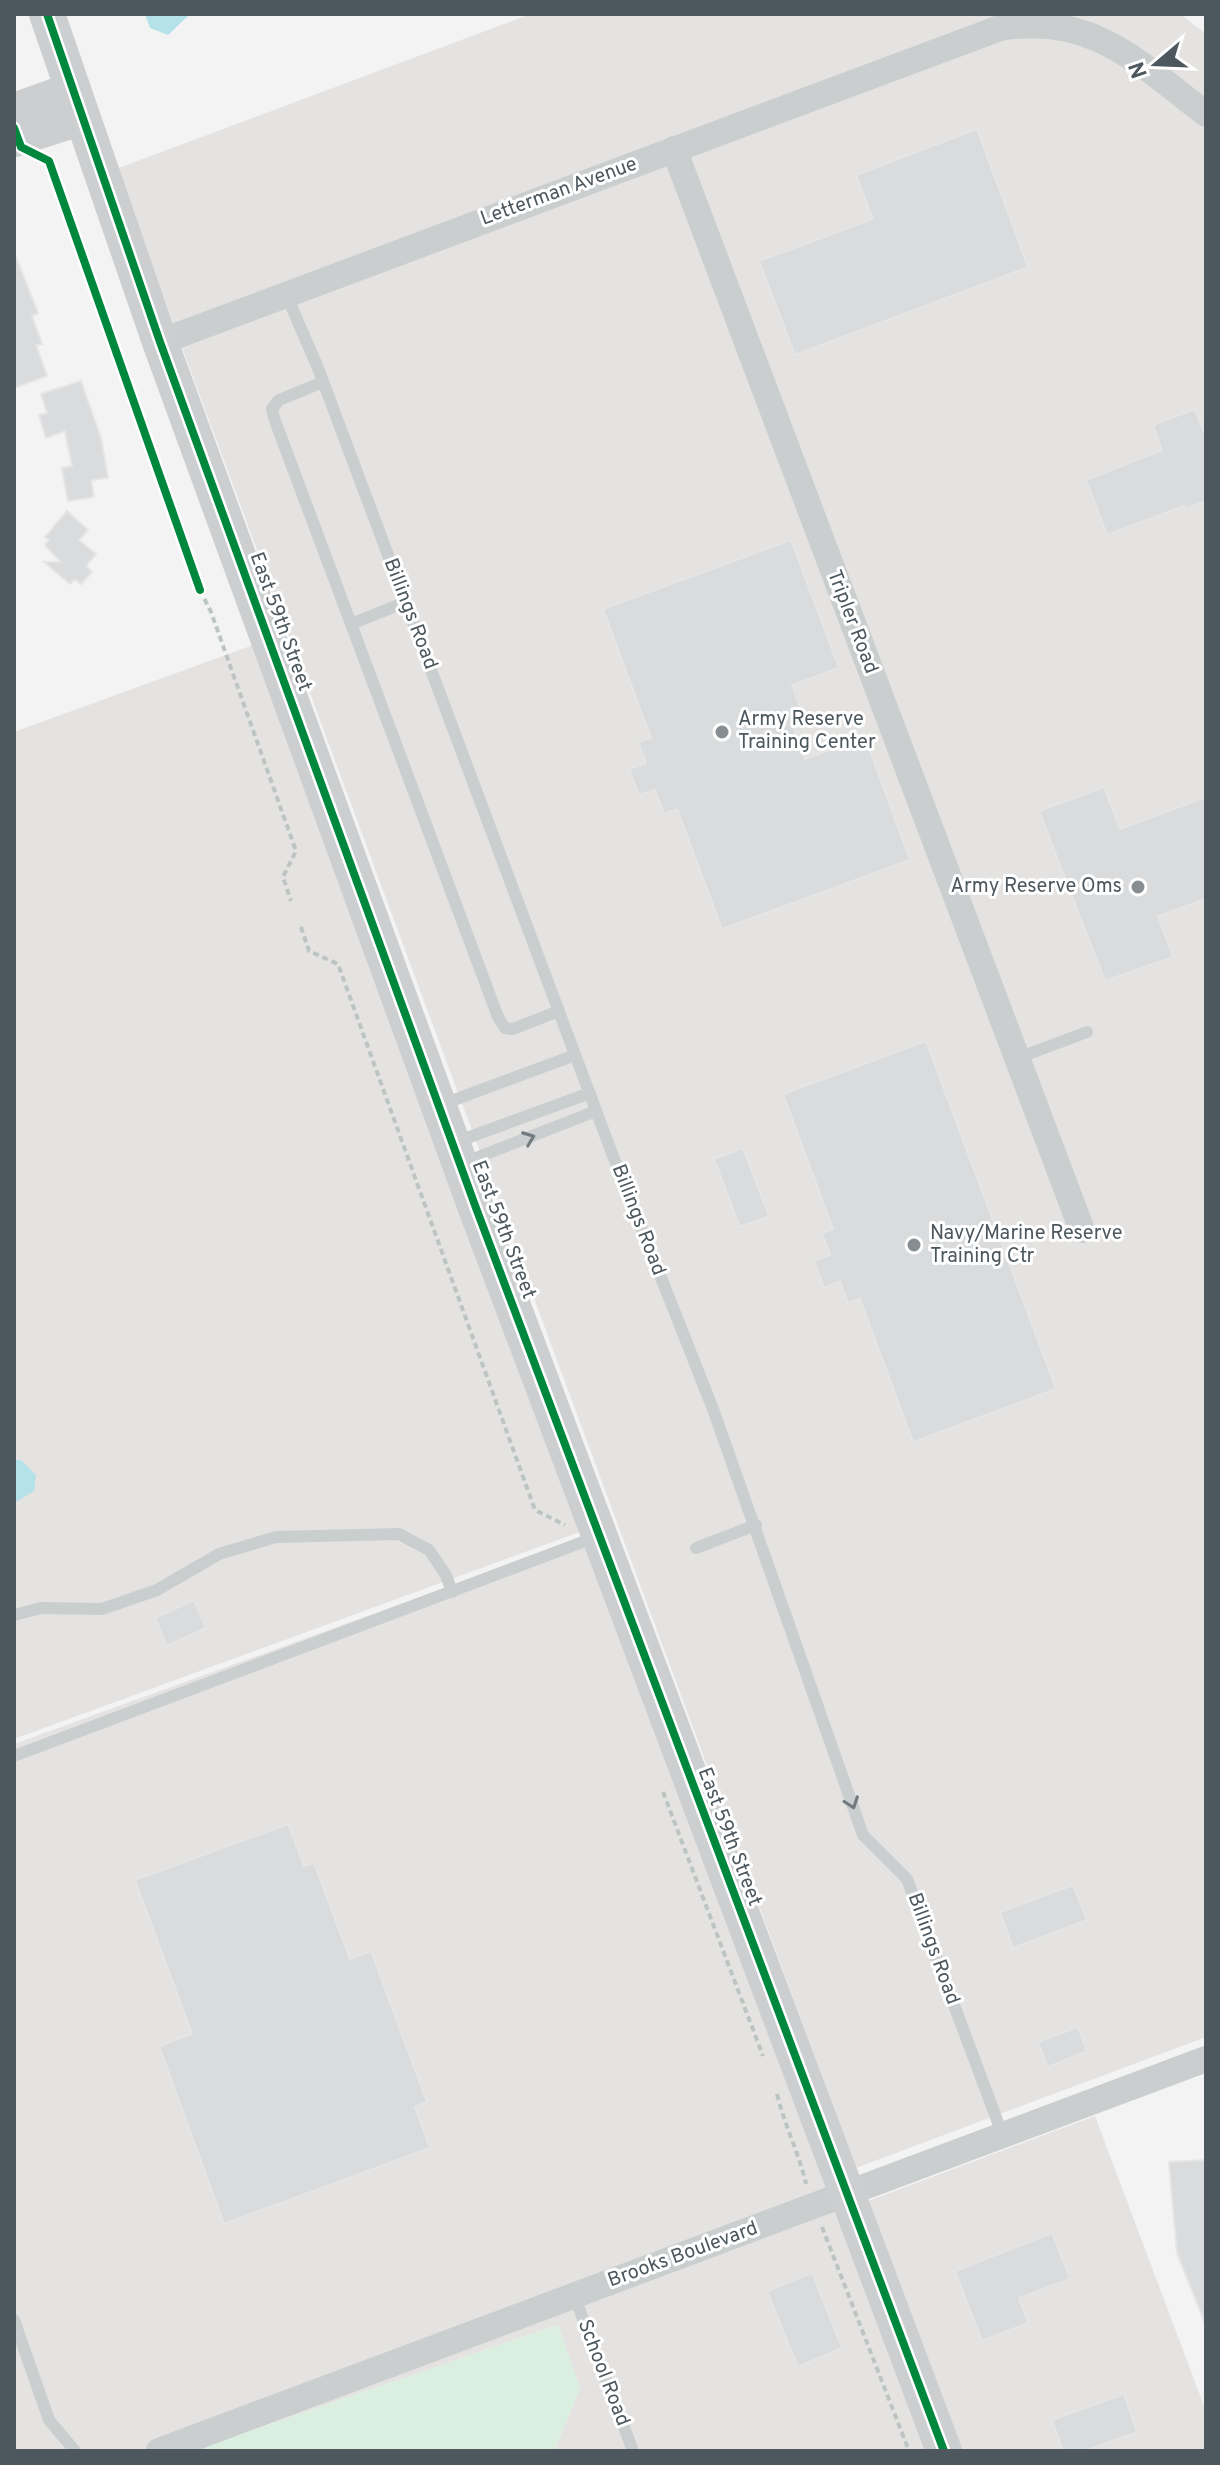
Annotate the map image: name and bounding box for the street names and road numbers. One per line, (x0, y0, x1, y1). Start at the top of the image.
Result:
street label: Letterman Avenue (477, 152, 641, 232)
street label: East 59th Street (243, 549, 317, 695)
street label: Billings Road (377, 555, 443, 673)
street label: Tripler Road (820, 566, 884, 678)
street label: East 59th Street (465, 1157, 541, 1303)
street label: Billings Road (605, 1161, 671, 1279)
street label: East 59th Street (691, 1764, 767, 1910)
street label: Billings Road (901, 1890, 965, 2008)
street label: Brooks Boulevard (604, 2216, 762, 2294)
street label: School Road (571, 2316, 635, 2430)

